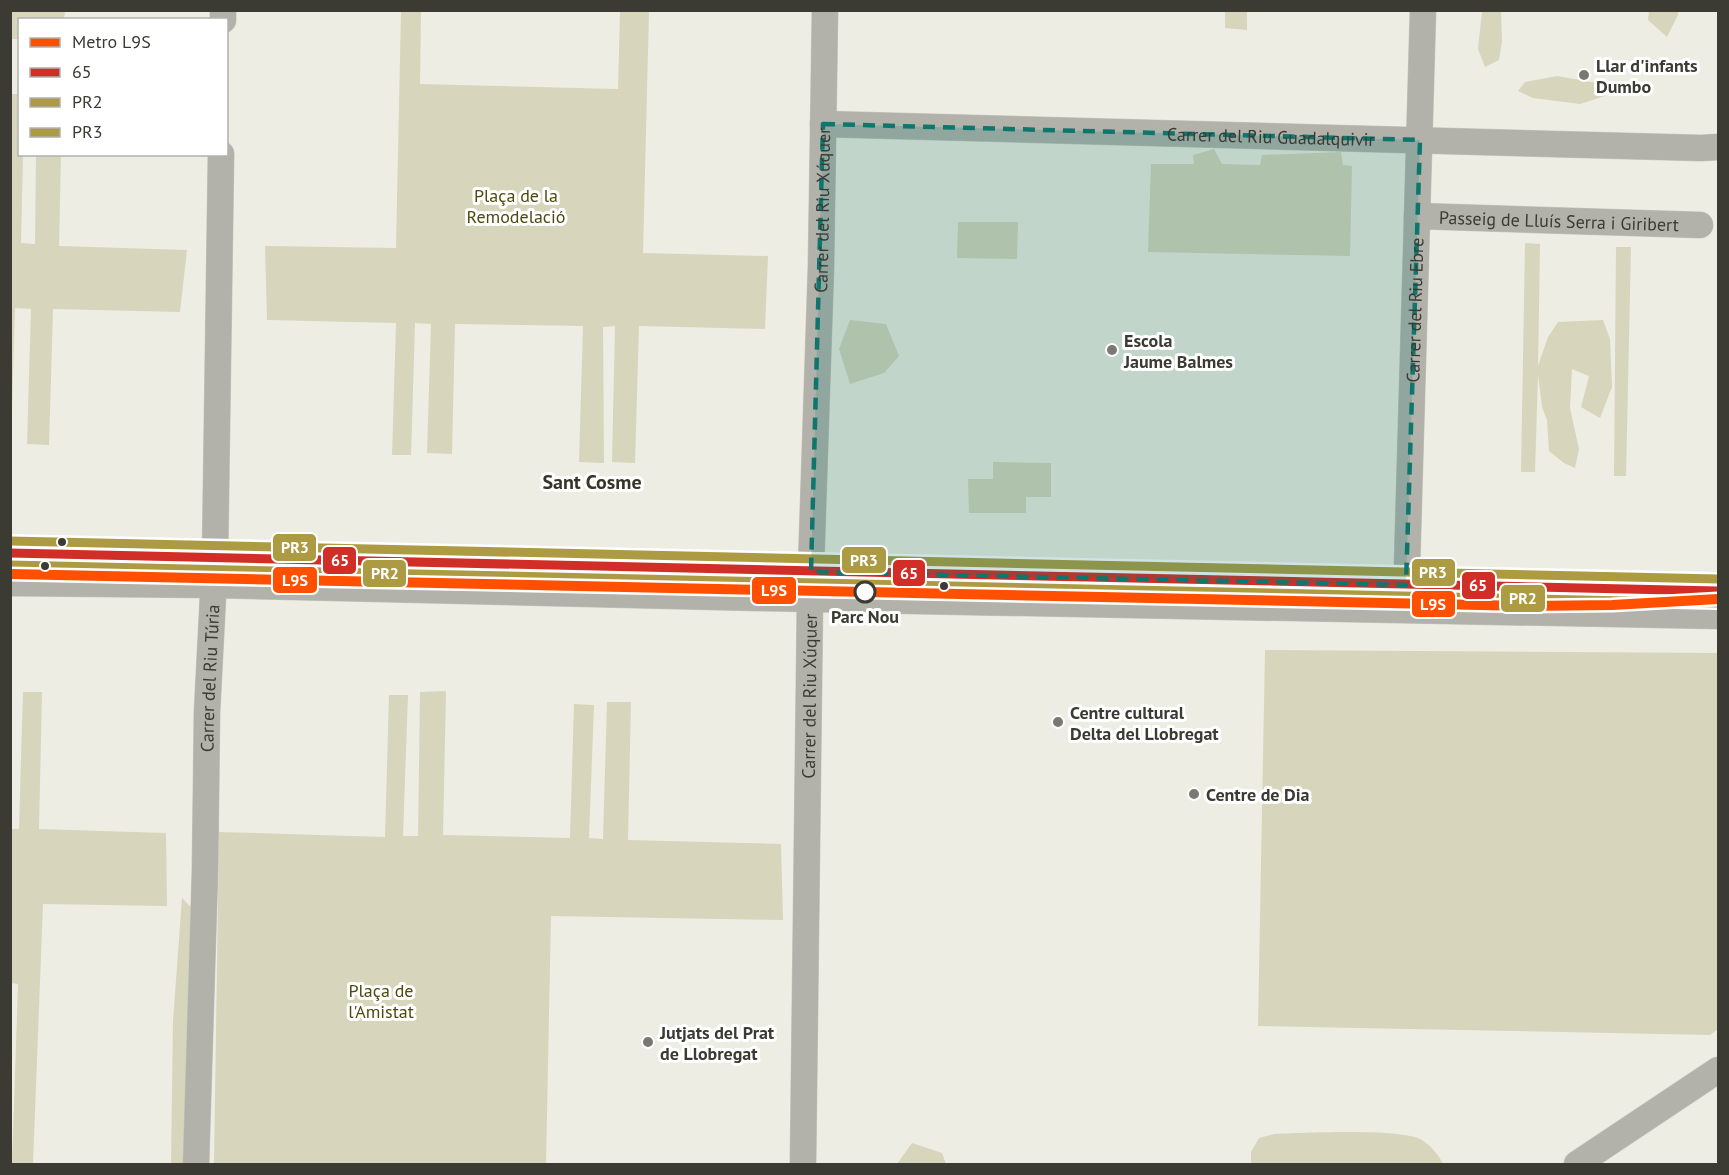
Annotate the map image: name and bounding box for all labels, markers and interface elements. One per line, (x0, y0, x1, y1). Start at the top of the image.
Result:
legend (18, 18, 228, 156)
text: Metro L9S (72, 30, 151, 53)
place label: Llar d'infants Dumbo (1596, 54, 1698, 98)
text: 65 (72, 60, 92, 83)
marker: Llar d'infants Dumbo (1577, 68, 1591, 82)
text: PR2 (72, 90, 103, 113)
text: PR3 (72, 120, 103, 143)
street label: Carrer del Riu Guadalquivir (1167, 122, 1375, 151)
street label: Carrer del Riu Xúquer (809, 127, 835, 293)
park label: Plaça de la Remodelació (467, 184, 565, 228)
street label: Passeig de Lluís Serra i Giribert (1439, 205, 1679, 236)
street label: Carrer del Riu Ebre (1401, 237, 1428, 383)
place label: Escola Jaume Balmes (1123, 329, 1233, 373)
marker: Escola Jaume Balmes (1105, 343, 1119, 357)
district label: Sant Cosme (542, 469, 642, 495)
line badge: PR3 (272, 533, 317, 562)
unlabelled marker (56, 536, 68, 548)
text: PR3 (281, 537, 309, 557)
line badge: 65 (322, 546, 357, 575)
line badge: PR3 (841, 546, 887, 574)
text: 65 (331, 550, 349, 570)
text: PR3 (850, 550, 878, 570)
line badge: PR3 (1411, 558, 1456, 587)
line badge: PR2 (362, 559, 407, 588)
line badge: 65 (892, 559, 926, 587)
unlabelled marker (39, 560, 51, 572)
text: PR3 (1419, 562, 1447, 582)
text: PR2 (371, 563, 399, 583)
text: 65 (900, 563, 918, 583)
line badge: L9S (272, 566, 318, 594)
text: L9S (282, 570, 308, 590)
line badge: 65 (1461, 571, 1496, 600)
text: 65 (1469, 575, 1487, 595)
line badge: L9S (751, 576, 797, 605)
text: L9S (761, 580, 787, 600)
unlabelled marker (938, 580, 950, 592)
marker: Parc Nou (854, 581, 876, 603)
line badge: PR2 (1500, 584, 1546, 613)
text: PR2 (1509, 588, 1537, 608)
line badge: L9S (1411, 590, 1456, 618)
text: L9S (1420, 594, 1446, 614)
street label: Carrer del Riu Túria (195, 604, 224, 752)
place label: Parc Nou (831, 605, 899, 628)
street label: Carrer del Riu Xúquer (796, 613, 821, 779)
place label: Centre cultural Delta del Llobregat (1070, 701, 1219, 745)
marker: Centre cultural Delta del Llobregat (1051, 715, 1065, 729)
place label: Centre de Dia (1206, 783, 1310, 806)
marker: Centre de Dia (1187, 787, 1201, 801)
park label: Plaça de l'Amistat (348, 979, 414, 1023)
place label: Jutjats del Prat de Llobregat (659, 1021, 775, 1065)
marker: Jutjats del Prat de Llobregat (641, 1035, 655, 1049)

